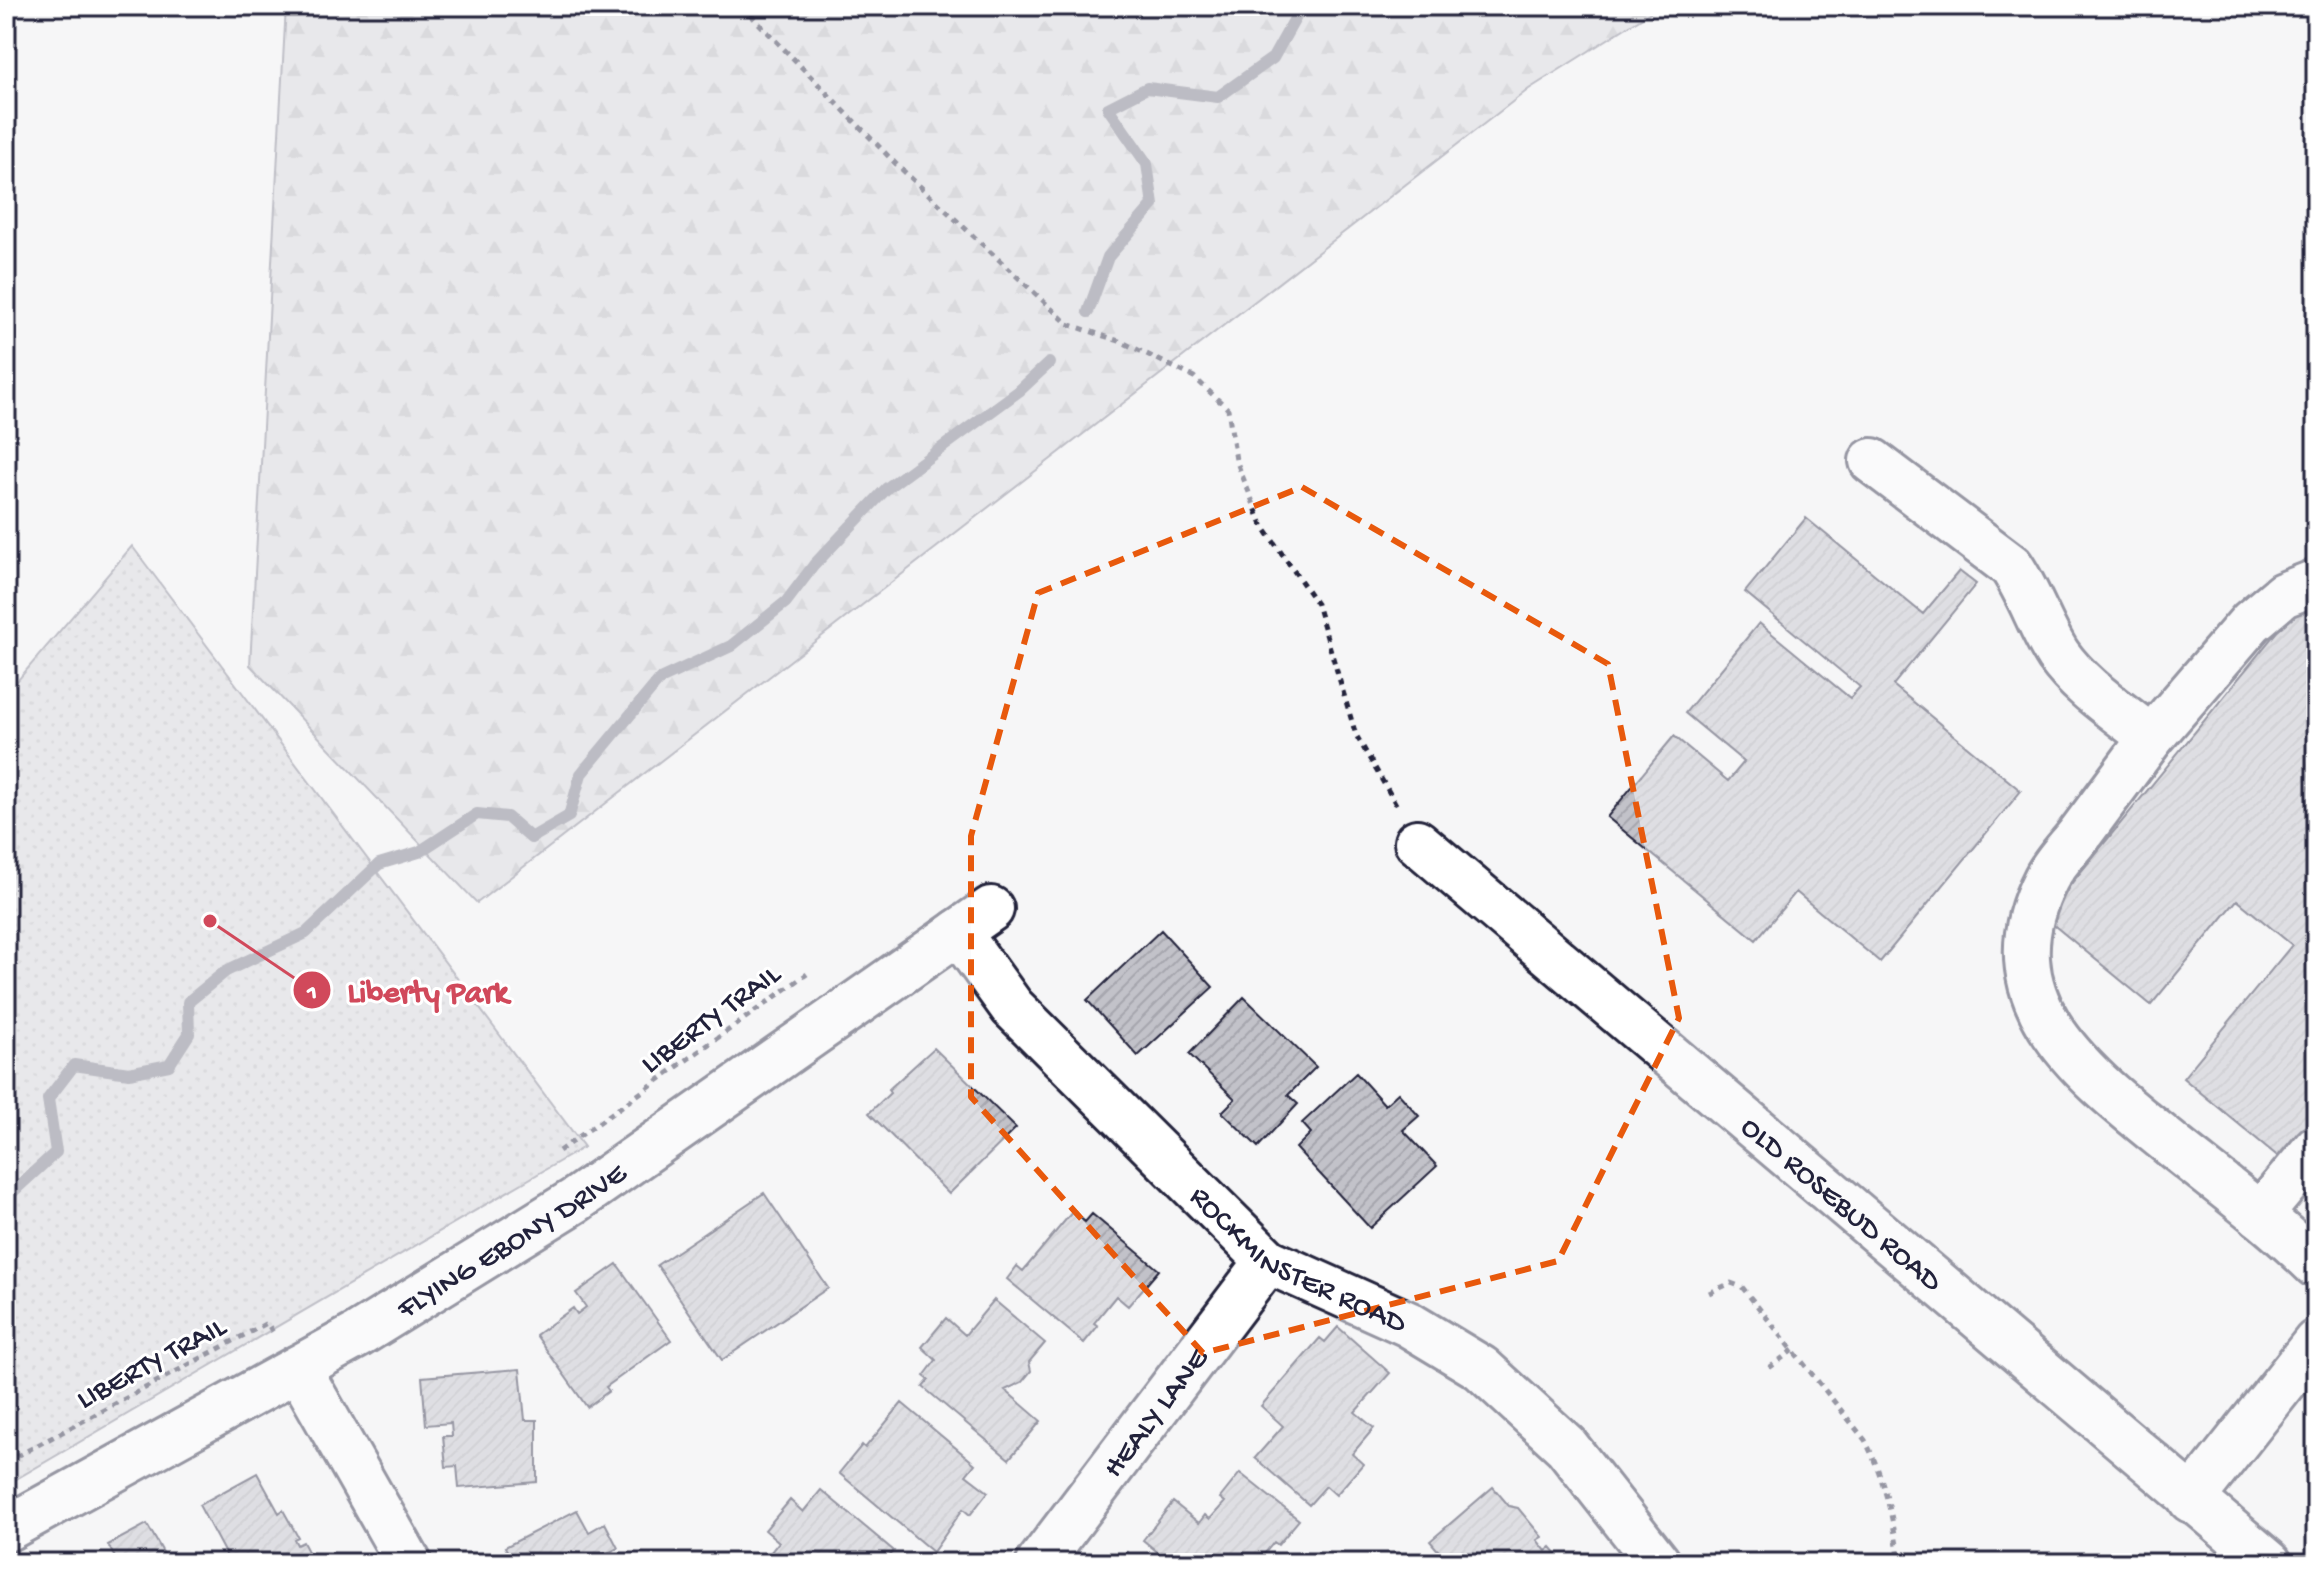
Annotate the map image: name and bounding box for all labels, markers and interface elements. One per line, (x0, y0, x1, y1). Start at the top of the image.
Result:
street label: LIBERTY TRAIL (635, 958, 789, 1083)
callout: Liberty Park (292, 962, 524, 1018)
text: Liberty Park (348, 976, 512, 1014)
text: 1 (306, 979, 317, 1008)
street label: OLD ROSEBUD ROAD (1732, 1111, 1948, 1301)
street label: FLYING EBONY DRIVE (391, 1157, 635, 1329)
street label: ROCKMINSTER ROAD (1181, 1181, 1412, 1343)
street label: LIBERTY TRAIL (72, 1311, 233, 1419)
street label: HEALY LANE (1097, 1342, 1218, 1486)

